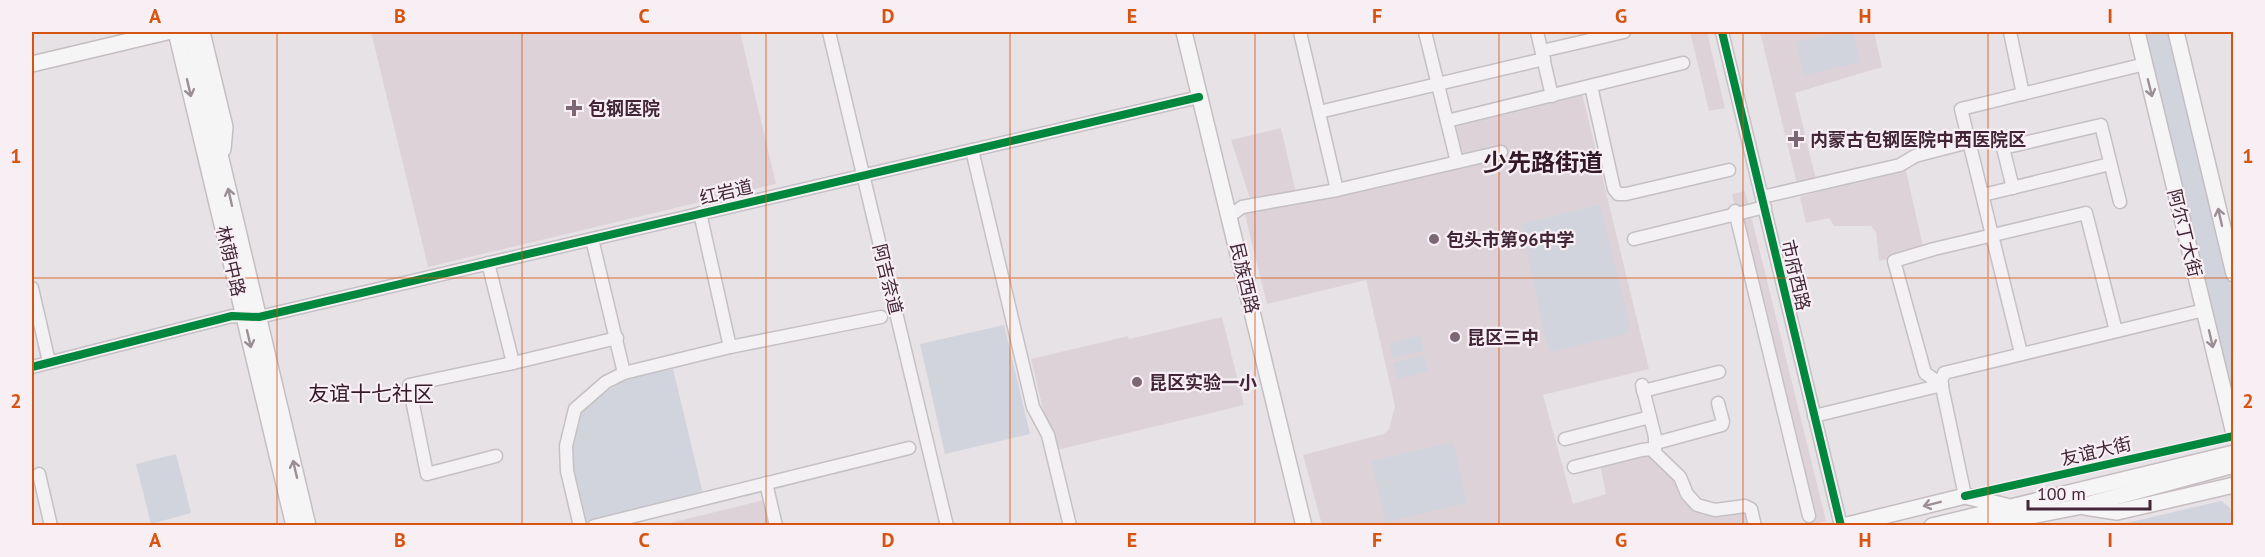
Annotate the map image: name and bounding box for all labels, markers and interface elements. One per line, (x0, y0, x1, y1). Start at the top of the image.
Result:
text: A (149, 3, 162, 29)
text: B (394, 3, 406, 29)
text: C (638, 3, 650, 29)
text: D (882, 3, 895, 29)
text: E (1127, 3, 1137, 29)
text: F (1372, 3, 1382, 29)
text: G (1615, 3, 1627, 29)
text: H (1858, 3, 1872, 29)
text: I (2107, 3, 2113, 29)
one-way arrow (184, 79, 196, 98)
one-way arrow (2145, 79, 2157, 98)
place label: 包钢医院 (588, 97, 660, 120)
marker: 包钢医院 (565, 99, 583, 117)
place label: 内蒙古包钢医院中西医院区 (1810, 128, 2026, 151)
marker: 内蒙古包钢医院中西医院区 (1787, 130, 1805, 148)
text: 1 (10, 143, 22, 169)
text: 1 (2242, 143, 2254, 169)
district label: 少先路街道 (1483, 147, 1603, 178)
street label: 红岩道 (697, 175, 755, 209)
street label: 阿尔丁大街 (2163, 187, 2207, 279)
one-way arrow (224, 188, 236, 207)
one-way arrow (2213, 208, 2225, 227)
street label: 林荫中路 (212, 223, 250, 299)
place label: 包头市第96中学 (1446, 228, 1574, 251)
marker: 包头市第96中学 (1427, 232, 1441, 246)
street label: 市府西路 (1777, 237, 1815, 313)
street label: 民族西路 (1226, 240, 1264, 316)
street label: 阿吉奈道 (868, 241, 908, 317)
place label: 昆区三中 (1467, 326, 1539, 349)
one-way arrow (2205, 329, 2217, 348)
one-way arrow (244, 330, 256, 349)
marker: 昆区三中 (1448, 330, 1462, 344)
place label: 昆区实验一小 (1149, 371, 1257, 394)
marker: 昆区实验一小 (1130, 375, 1144, 389)
district label: 友谊十七社区 (308, 380, 434, 407)
text: 2 (10, 388, 22, 414)
text: 2 (2242, 388, 2254, 414)
street label: 友谊大街 (2058, 432, 2134, 470)
one-way arrow (288, 459, 300, 478)
scale bar (2028, 473, 2150, 511)
text: 100 m (2037, 482, 2086, 505)
one-way arrow (1923, 498, 1942, 510)
text: A (149, 527, 162, 553)
text: B (394, 527, 406, 553)
text: C (638, 527, 650, 553)
text: D (882, 527, 895, 553)
text: E (1127, 527, 1137, 553)
text: F (1372, 527, 1382, 553)
text: G (1615, 527, 1627, 553)
text: H (1858, 527, 1872, 553)
text: I (2107, 527, 2113, 553)

